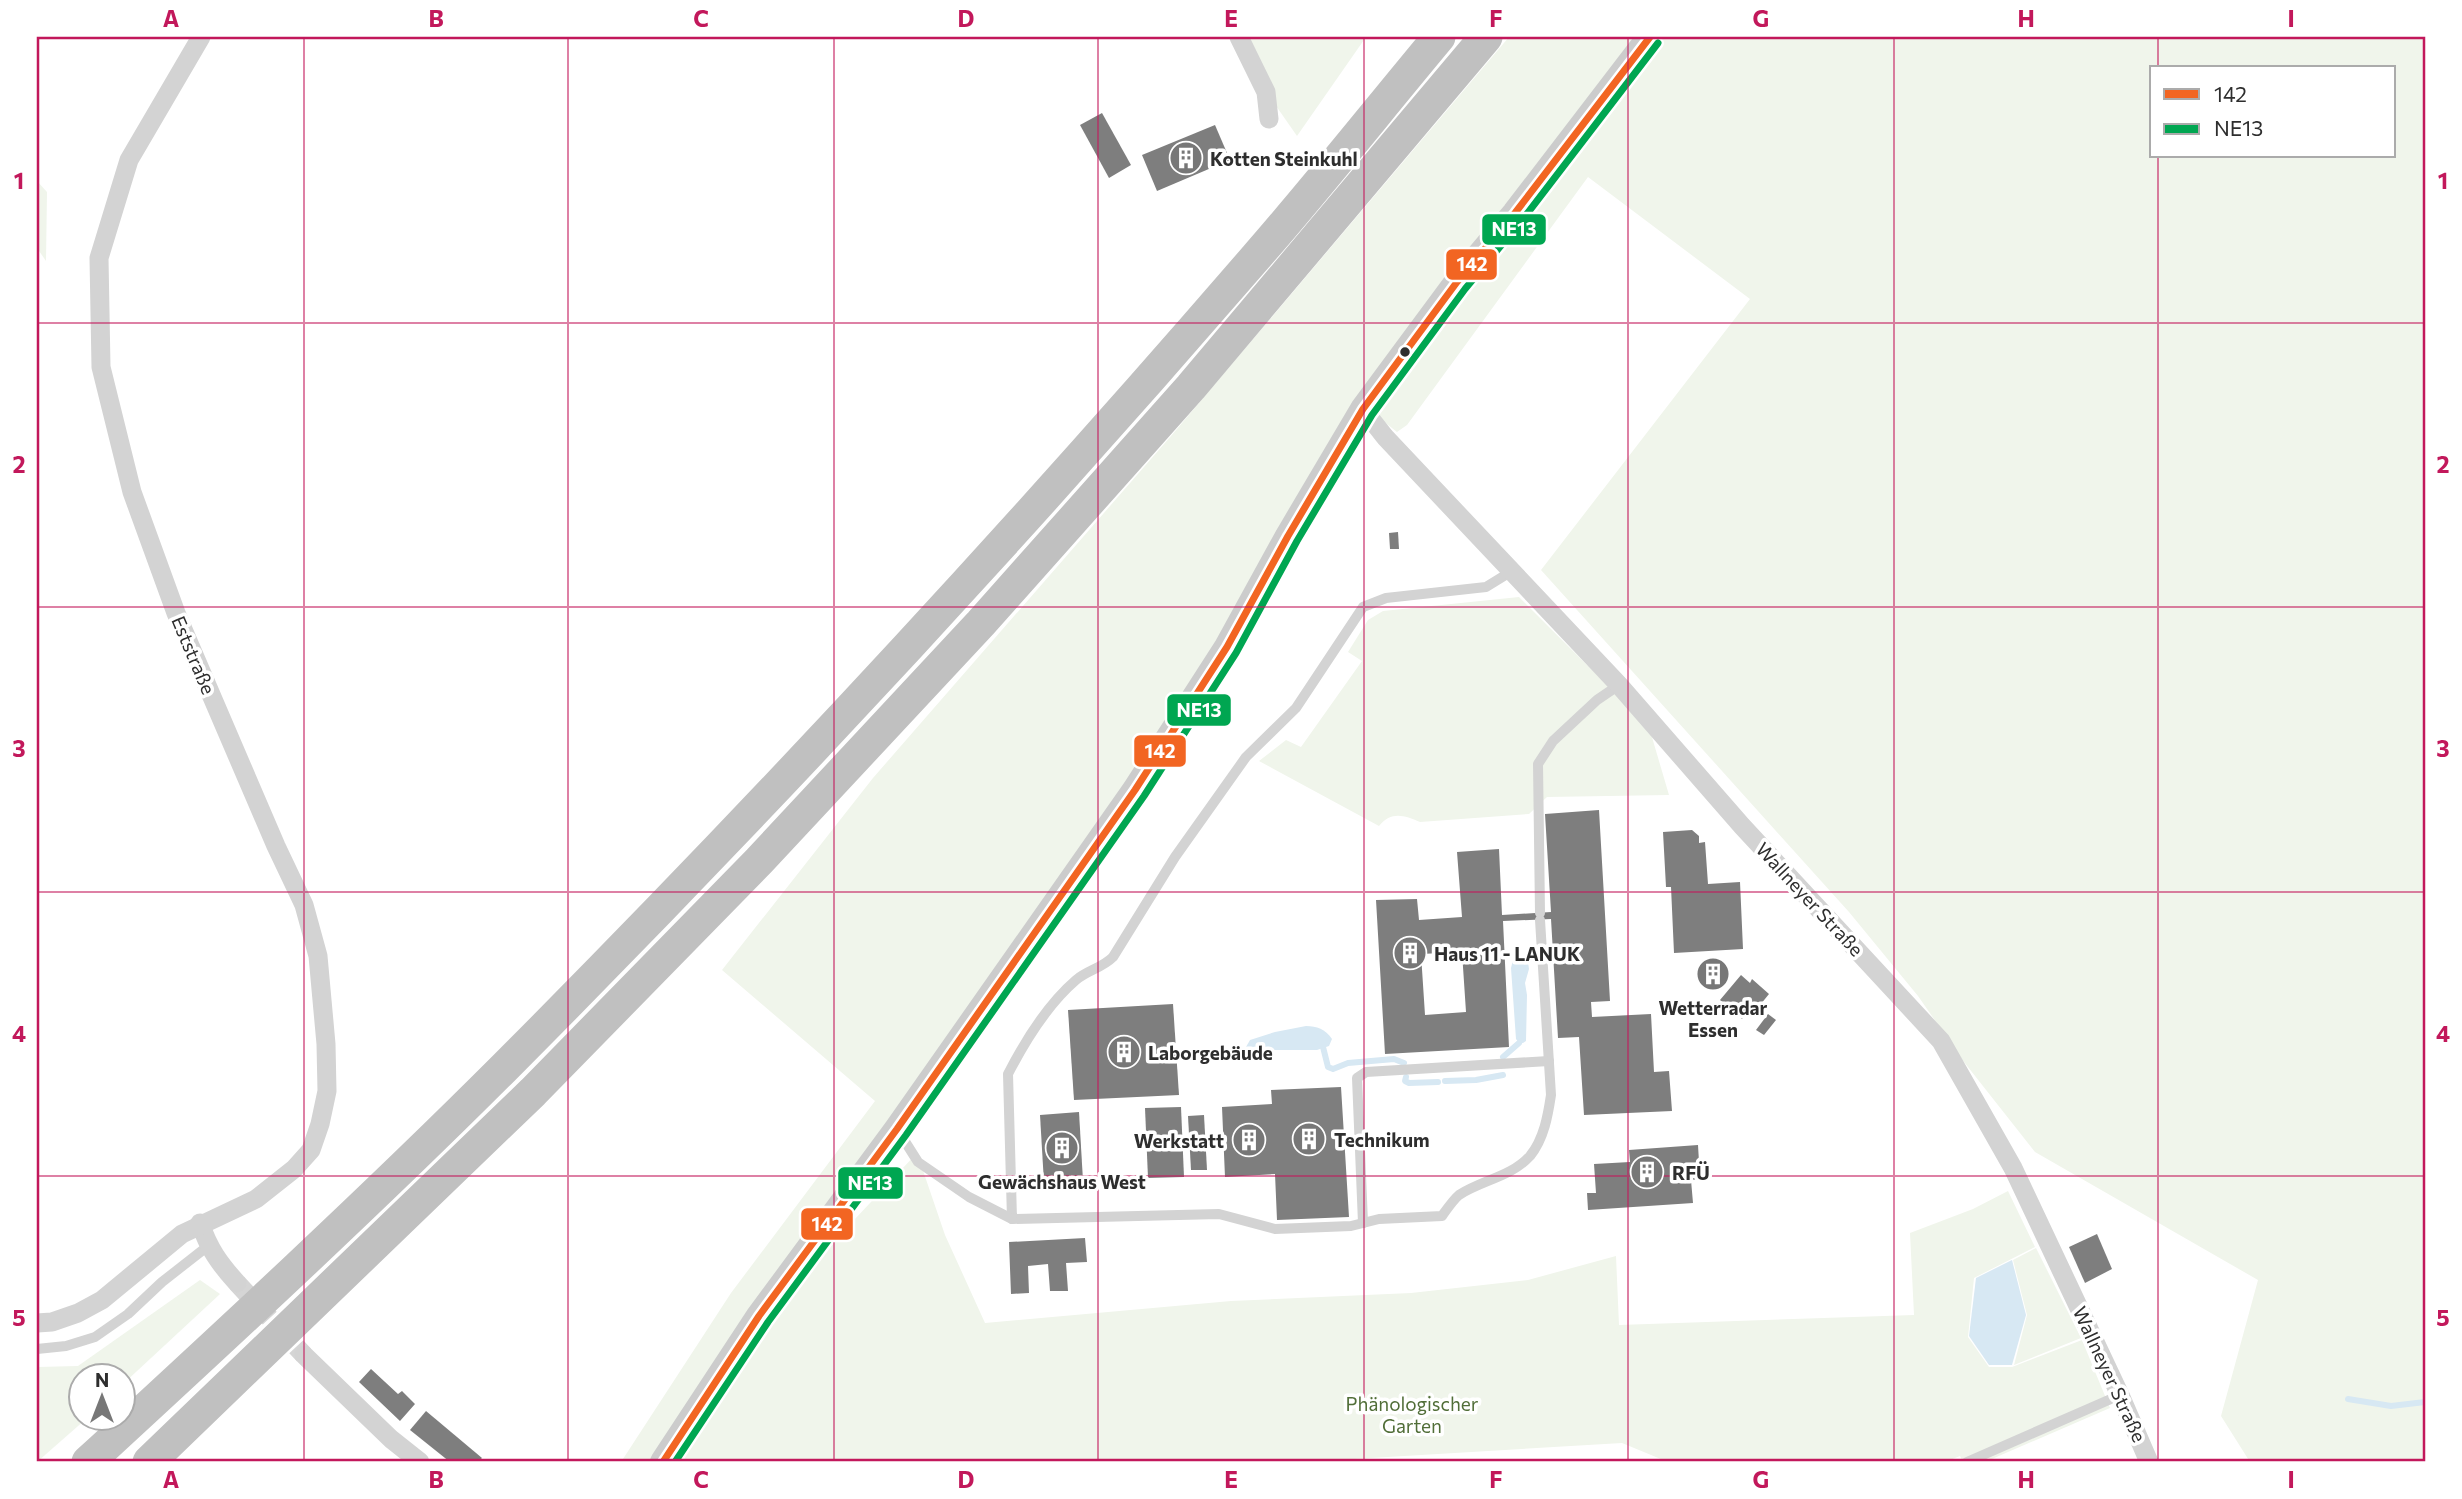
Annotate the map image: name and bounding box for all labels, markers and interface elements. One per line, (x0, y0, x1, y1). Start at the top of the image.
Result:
text: A (163, 4, 180, 32)
text: B (428, 4, 444, 32)
text: C (693, 4, 709, 32)
text: D (958, 4, 975, 32)
text: E (1224, 4, 1238, 32)
text: F (1489, 4, 1503, 32)
text: G (1753, 4, 1769, 32)
text: H (2017, 4, 2035, 32)
text: I (2287, 4, 2295, 32)
legend (2150, 66, 2396, 158)
text: 142 (2214, 81, 2247, 106)
text: NE13 (2214, 115, 2263, 140)
building icon: Kotten Steinkuhl (1167, 139, 1205, 177)
place label: Kotten Steinkuhl (1210, 147, 1358, 170)
text: 1 (14, 166, 24, 194)
text: 1 (2438, 166, 2448, 194)
line badge: NE13 (1481, 213, 1547, 246)
text: NE13 (1491, 217, 1537, 240)
line badge: 142 (1445, 248, 1498, 281)
text: 142 (1457, 252, 1487, 275)
unlabelled marker (1398, 345, 1412, 359)
text: 2 (12, 450, 26, 478)
text: 2 (2436, 450, 2450, 478)
street label: Eststraße (167, 612, 221, 698)
line badge: NE13 (1166, 693, 1232, 727)
text: NE13 (1176, 698, 1222, 721)
text: 3 (12, 734, 26, 762)
line badge: 142 (1133, 734, 1187, 768)
text: 3 (2436, 734, 2450, 762)
text: 142 (1145, 739, 1175, 762)
street label: Wallneyer Straße (1751, 837, 1869, 961)
building icon: Haus 11 - LANUK (1391, 934, 1429, 972)
place label: Haus 11 - LANUK (1434, 942, 1580, 965)
building icon: Wetterradar Essen (1694, 955, 1732, 993)
place label: Wetterradar Essen (1659, 996, 1768, 1041)
text: 4 (12, 1019, 26, 1047)
text: 4 (2436, 1019, 2450, 1047)
building icon: Laborgebäude (1105, 1033, 1143, 1071)
place label: Laborgebäude (1148, 1041, 1273, 1064)
building icon: Technikum (1290, 1120, 1328, 1158)
building icon: Werkstatt (1230, 1121, 1268, 1159)
place label: Technikum (1334, 1128, 1430, 1151)
building icon: Gewächshaus West (1043, 1129, 1081, 1167)
place label: Werkstatt (1134, 1129, 1224, 1152)
building icon: RFÜ (1628, 1153, 1666, 1191)
place label: RFÜ (1672, 1161, 1710, 1184)
line badge: NE13 (837, 1166, 904, 1200)
place label: Gewächshaus West (978, 1170, 1146, 1193)
text: NE13 (847, 1171, 893, 1194)
line badge: 142 (800, 1207, 854, 1241)
text: 142 (812, 1212, 842, 1235)
text: 5 (12, 1303, 26, 1331)
street label: Wallneyer Straße (2069, 1303, 2151, 1445)
text: 5 (2436, 1303, 2450, 1331)
north arrow (66, 1362, 136, 1432)
text: N (95, 1368, 109, 1391)
park label: Phänologischer Garten (1346, 1392, 1479, 1437)
text: A (163, 1465, 180, 1493)
text: B (428, 1465, 444, 1493)
text: C (693, 1465, 709, 1493)
text: D (958, 1465, 975, 1493)
text: E (1224, 1465, 1238, 1493)
text: F (1489, 1465, 1503, 1493)
text: G (1753, 1465, 1769, 1493)
text: H (2017, 1465, 2035, 1493)
text: I (2287, 1465, 2295, 1493)

